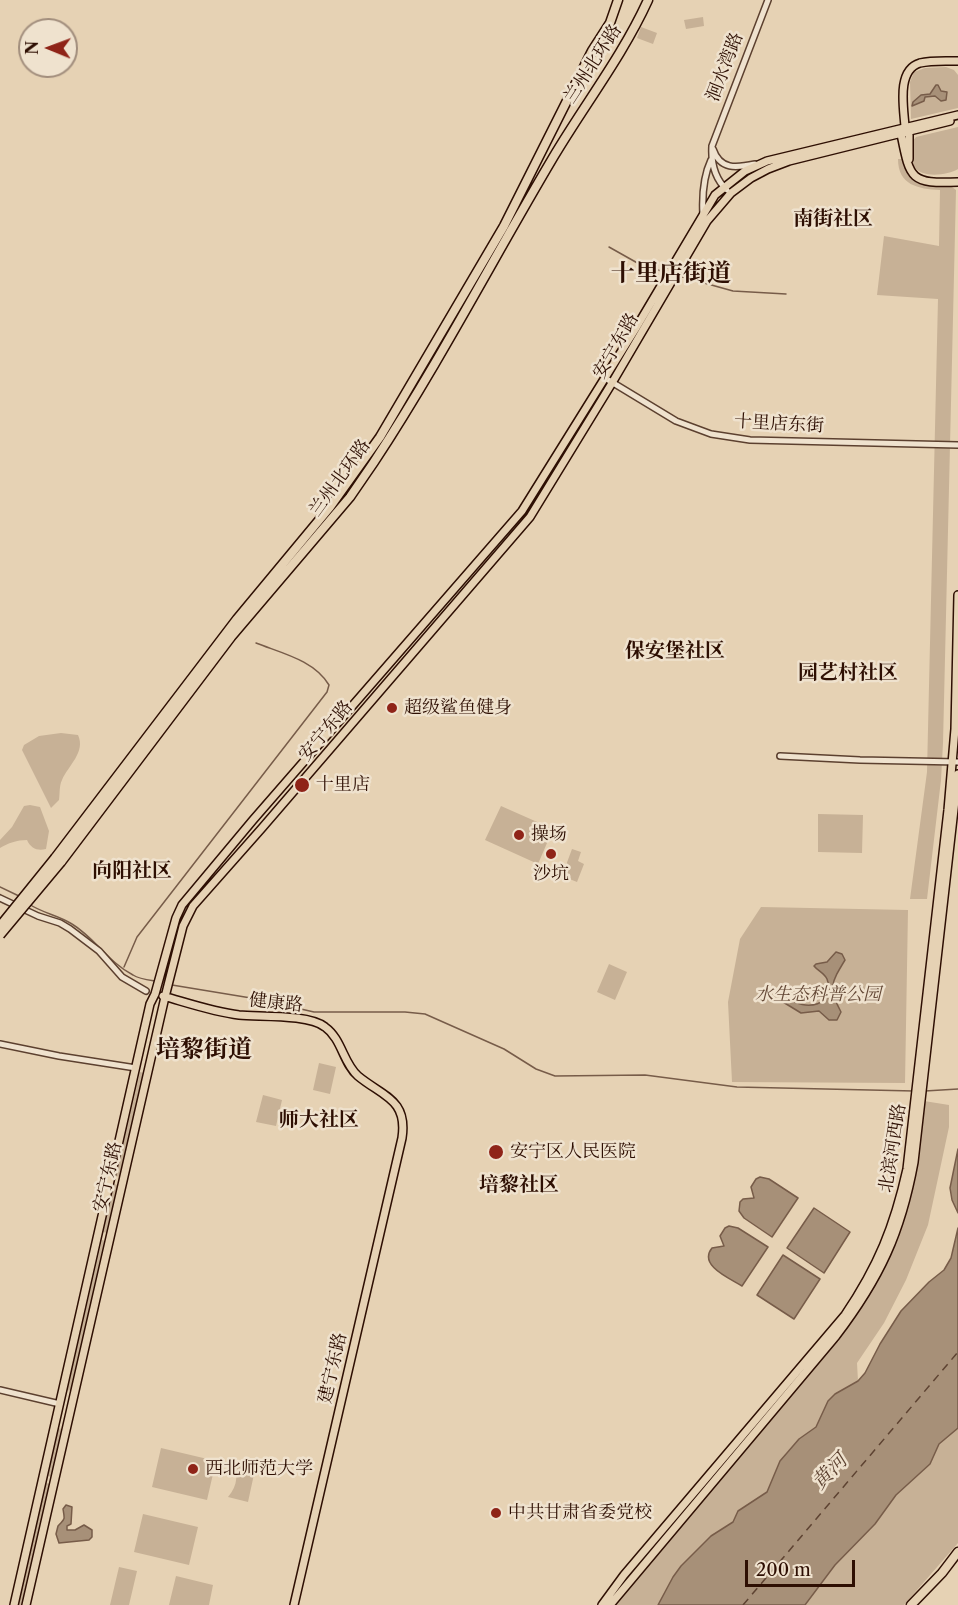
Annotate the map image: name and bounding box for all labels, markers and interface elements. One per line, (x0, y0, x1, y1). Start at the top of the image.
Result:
north arrow (18, 18, 78, 78)
street label: 兰州北环路 (559, 20, 627, 108)
street label: 洄水湾路 (702, 30, 748, 104)
text: N (22, 41, 42, 55)
district label: 南街社区 (793, 207, 873, 231)
district label: 十里店街道 (611, 260, 731, 288)
street label: 安宁东路 (589, 309, 643, 383)
street label: 十里店东街 (733, 411, 825, 437)
street label: 兰州北环路 (305, 435, 375, 521)
district label: 保安堡社区 (625, 639, 725, 663)
district label: 园艺村社区 (798, 661, 898, 685)
street label: 安宁东路 (295, 696, 357, 766)
place label: 超级鲨鱼健身 (404, 697, 512, 719)
marker: 超级鲨鱼健身 (385, 701, 399, 715)
place label: 十里店 (316, 774, 370, 796)
marker: 十里店 (293, 776, 311, 794)
place label: 操场 (531, 824, 567, 846)
marker: 操场 (512, 828, 526, 842)
marker: 沙坑 (544, 847, 558, 861)
district label: 向阳社区 (92, 859, 172, 883)
place label: 沙坑 (533, 863, 569, 885)
park label: 水生态科普公园 (755, 984, 881, 1006)
street label: 健康路 (248, 989, 304, 1017)
district label: 培黎街道 (156, 1036, 252, 1064)
street label: 北滨河西路 (875, 1102, 911, 1194)
district label: 师大社区 (279, 1108, 359, 1132)
street label: 安宁东路 (89, 1139, 127, 1215)
place label: 安宁区人民医院 (510, 1141, 636, 1163)
marker: 安宁区人民医院 (487, 1143, 505, 1161)
district label: 培黎社区 (479, 1173, 559, 1197)
street label: 建宁东路 (314, 1330, 352, 1406)
water label: 黄河 (807, 1449, 853, 1495)
place label: 西北师范大学 (205, 1458, 313, 1480)
marker: 西北师范大学 (186, 1462, 200, 1476)
place label: 中共甘肃省委党校 (508, 1502, 652, 1524)
marker: 中共甘肃省委党校 (489, 1506, 503, 1520)
scale bar (748, 1548, 858, 1586)
text: 200 m (756, 1559, 811, 1581)

